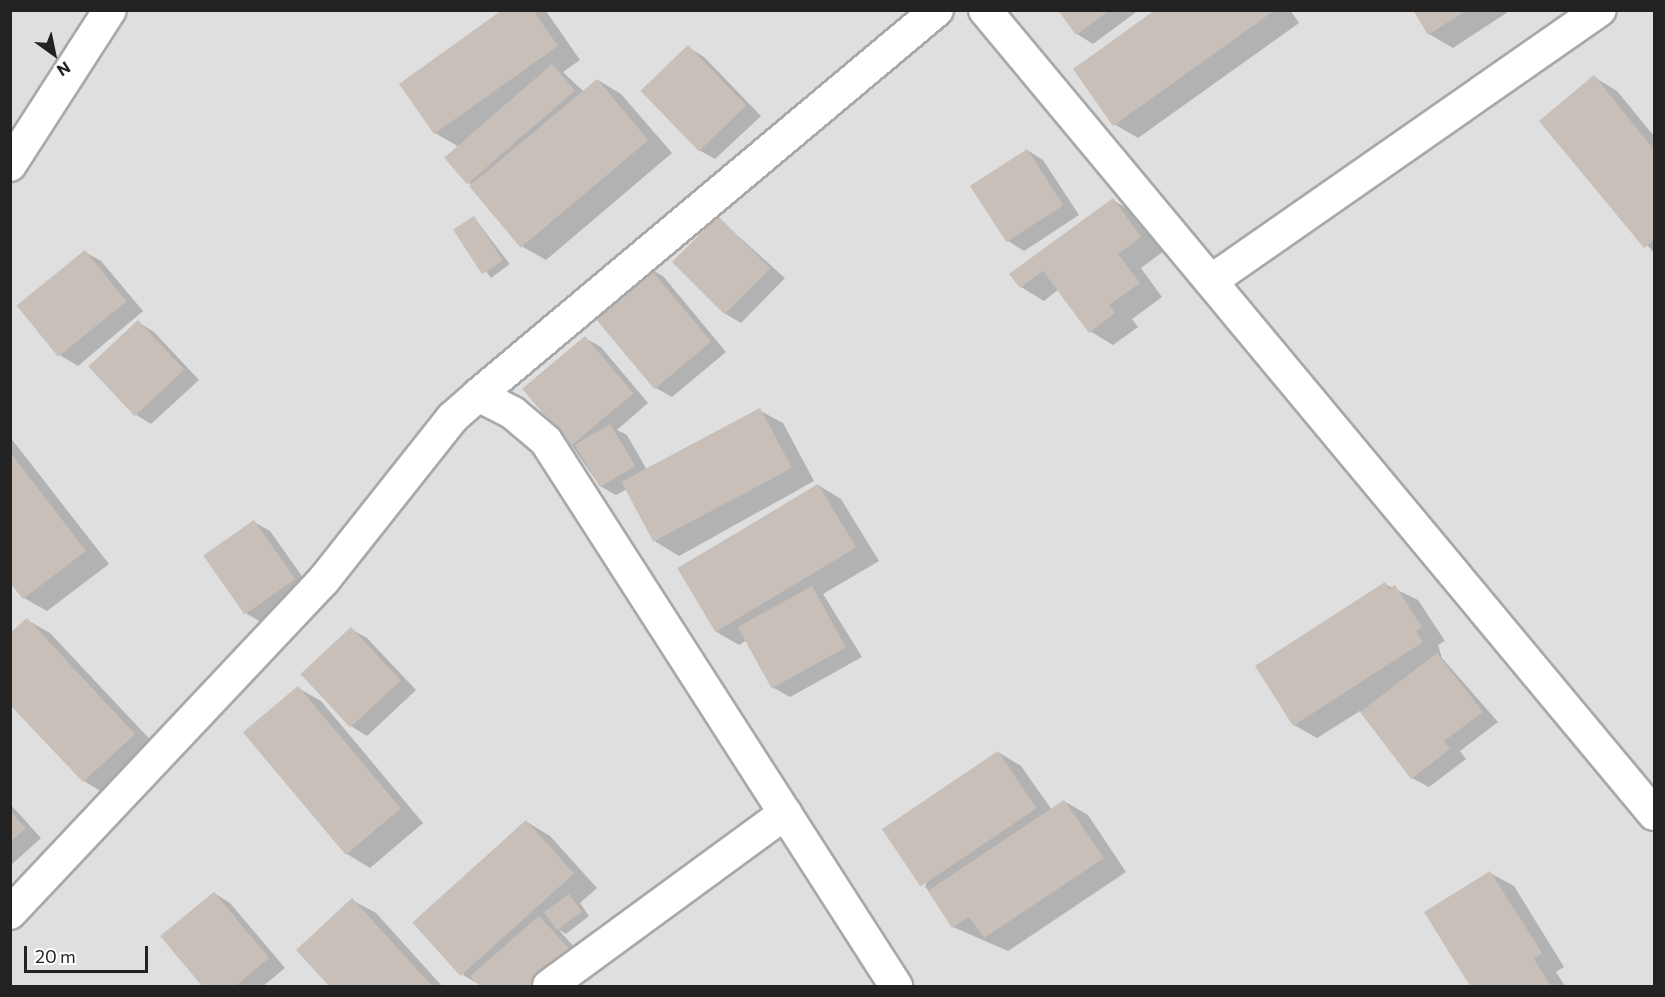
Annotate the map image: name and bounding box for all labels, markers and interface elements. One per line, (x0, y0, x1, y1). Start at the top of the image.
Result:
north arrow (24, 24, 84, 84)
text: N (54, 58, 74, 81)
scale bar (27, 934, 152, 972)
text: 20 m (35, 945, 76, 967)

